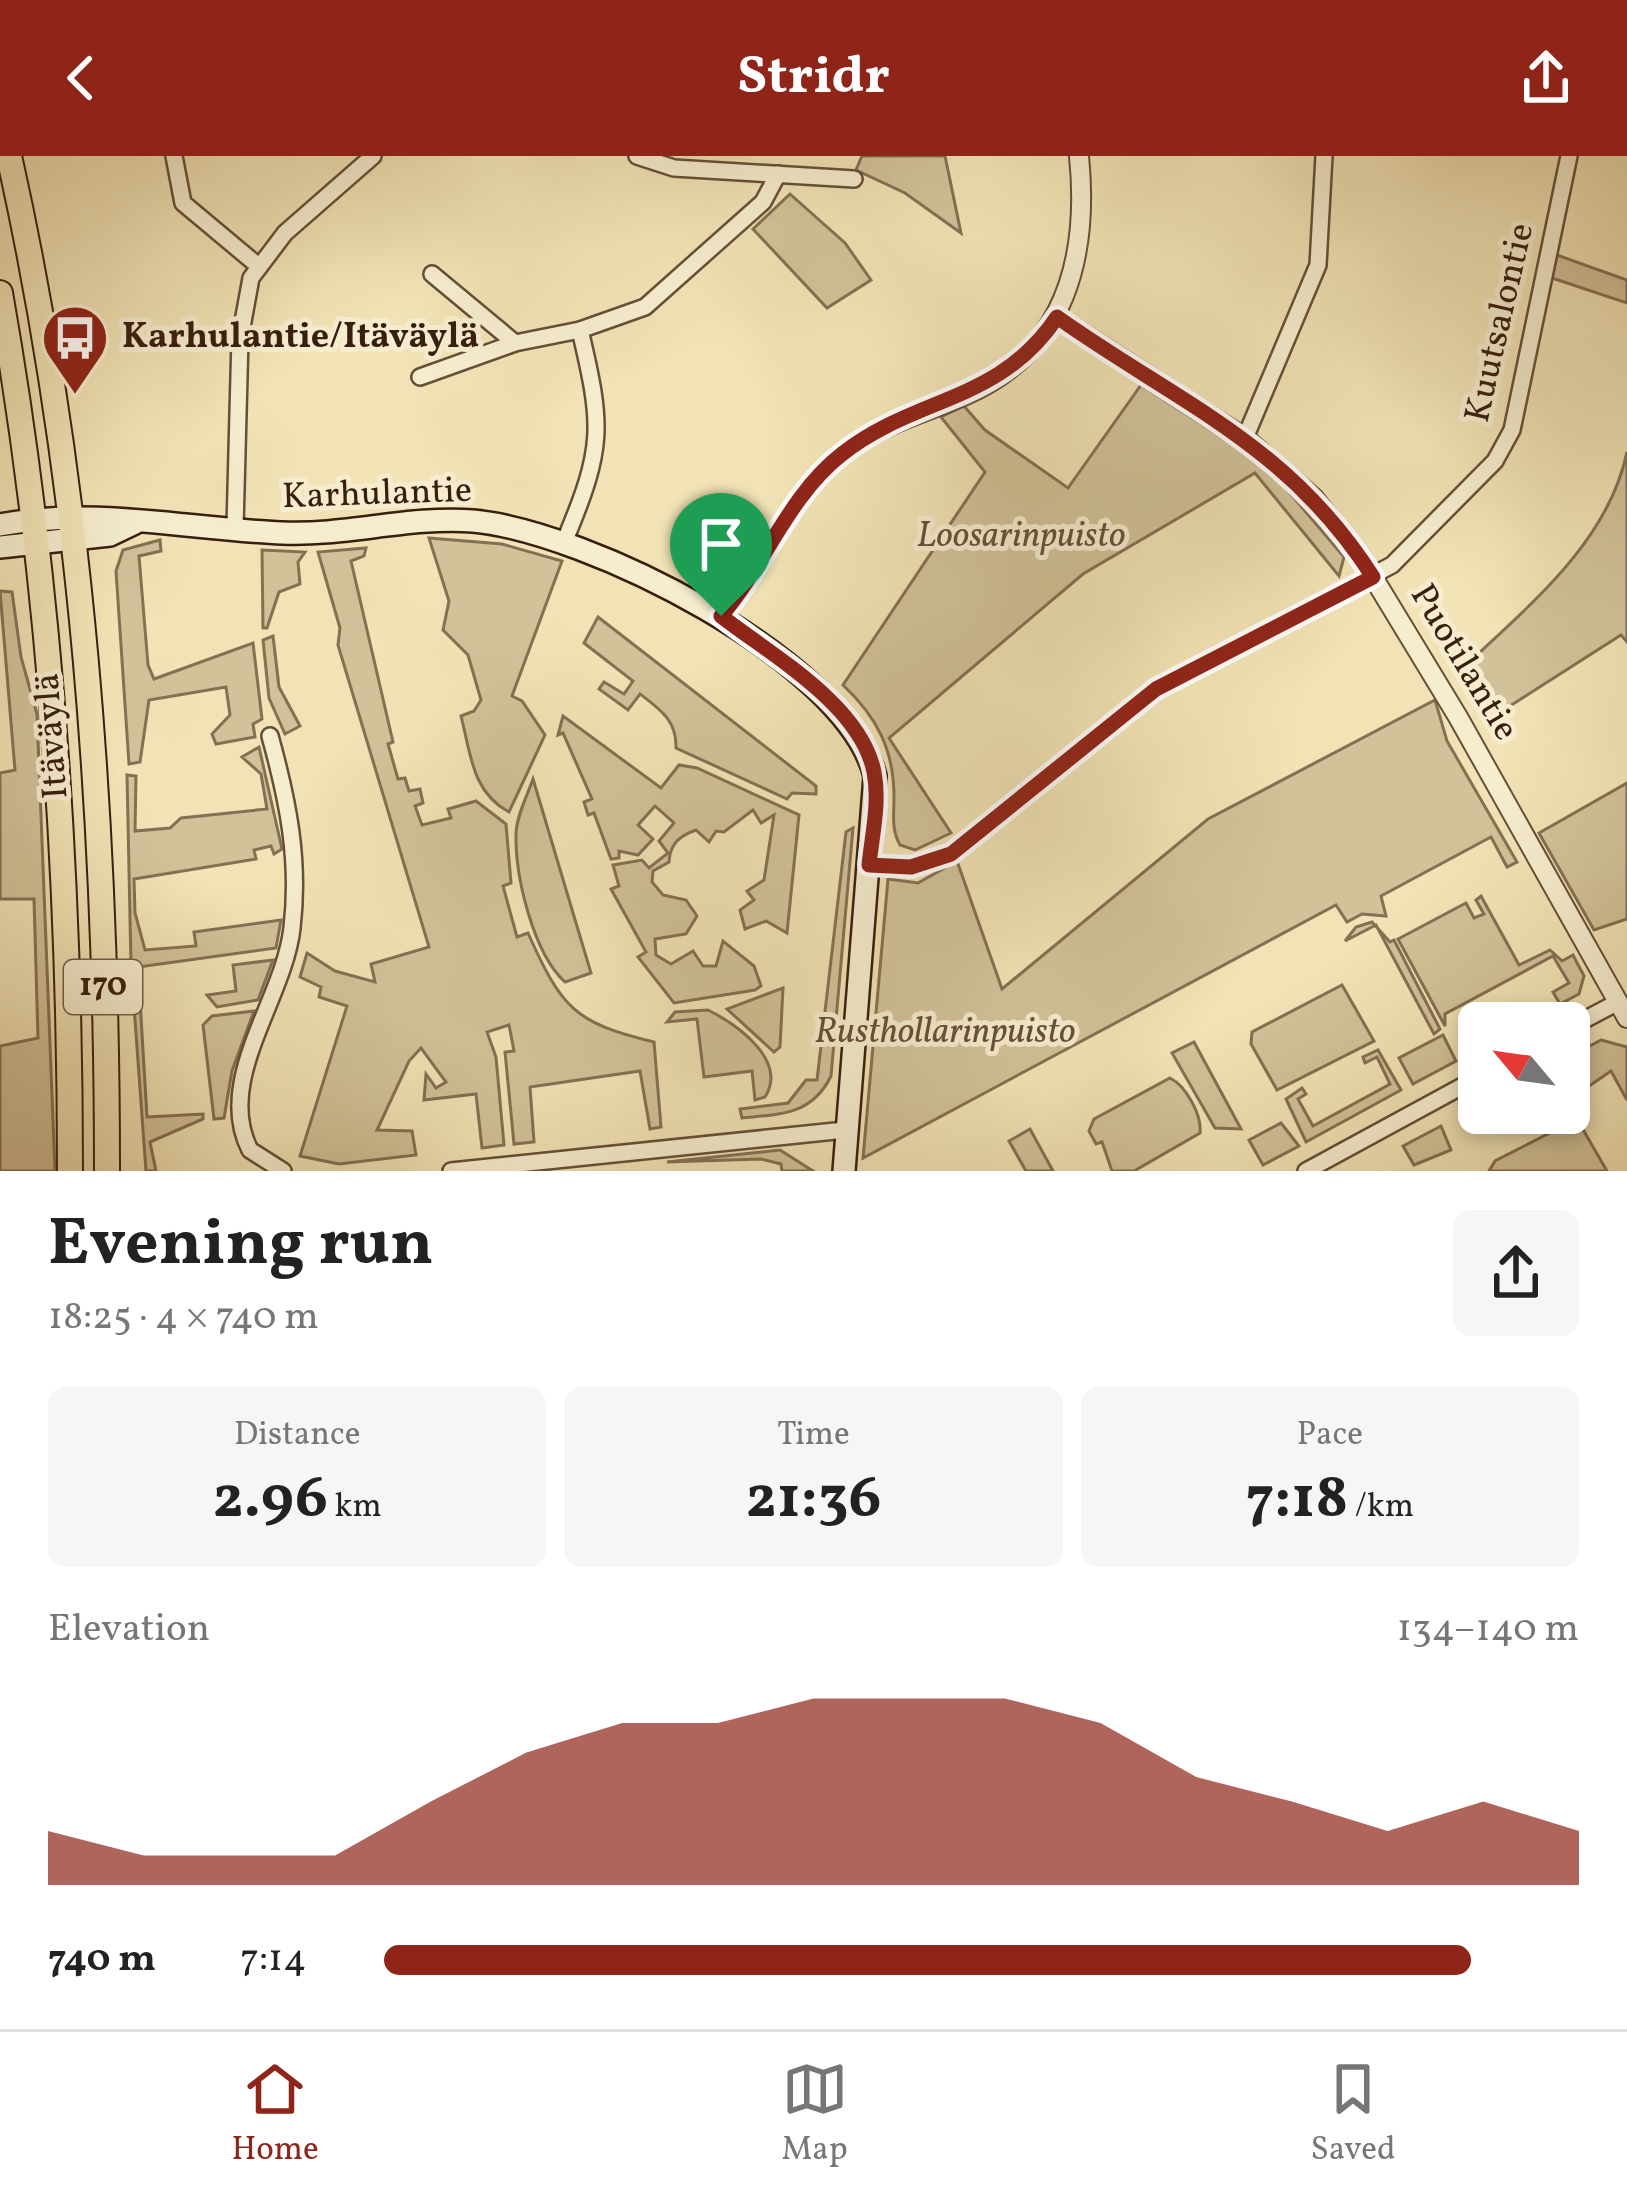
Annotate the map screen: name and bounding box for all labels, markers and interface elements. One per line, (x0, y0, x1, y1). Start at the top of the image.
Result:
text: Stridr (737, 41, 890, 116)
icon: back (48, 45, 114, 111)
icon: share (1513, 45, 1579, 111)
street label: Kuutsalontie (1454, 219, 1548, 427)
bus stop icon: Karhulantie/Itäväylä (40, 303, 110, 397)
place label: Karhulantie/Itäväylä (122, 313, 479, 363)
street label: Karhulantie (281, 467, 473, 523)
pin (670, 493, 772, 616)
icon: arrive (688, 511, 754, 577)
park label: Loosarinpuisto (917, 512, 1125, 562)
street label: Puotilantie (1397, 575, 1529, 751)
street label: Itäväylä (24, 671, 82, 801)
road number: 170 (64, 960, 142, 1014)
north arrow (1458, 1002, 1590, 1134)
map controls (1458, 1002, 1590, 1134)
park label: Rusthollarinpuisto (814, 1008, 1076, 1058)
text: Evening run (48, 1200, 434, 1292)
button: share (1453, 1210, 1579, 1336)
text: 18:25 · 4 × 740 m (48, 1291, 319, 1345)
text: Distance (234, 1413, 360, 1459)
text: Time (777, 1413, 850, 1459)
text: Pace (1297, 1413, 1363, 1459)
text: 2.96 (213, 1459, 328, 1542)
text: 21:36 (746, 1459, 881, 1542)
text: 7:18 (1246, 1459, 1348, 1542)
text: km (328, 1485, 382, 1531)
text: /km (1348, 1485, 1414, 1531)
text: Elevation (48, 1603, 210, 1657)
text: 134–140 m (1397, 1603, 1579, 1657)
text: 740 m (48, 1933, 156, 1987)
text: 7:14 (240, 1933, 307, 1987)
tab: Home (231, 2056, 319, 2174)
tab: Map (782, 2056, 848, 2174)
tab: Saved (1311, 2056, 1396, 2174)

